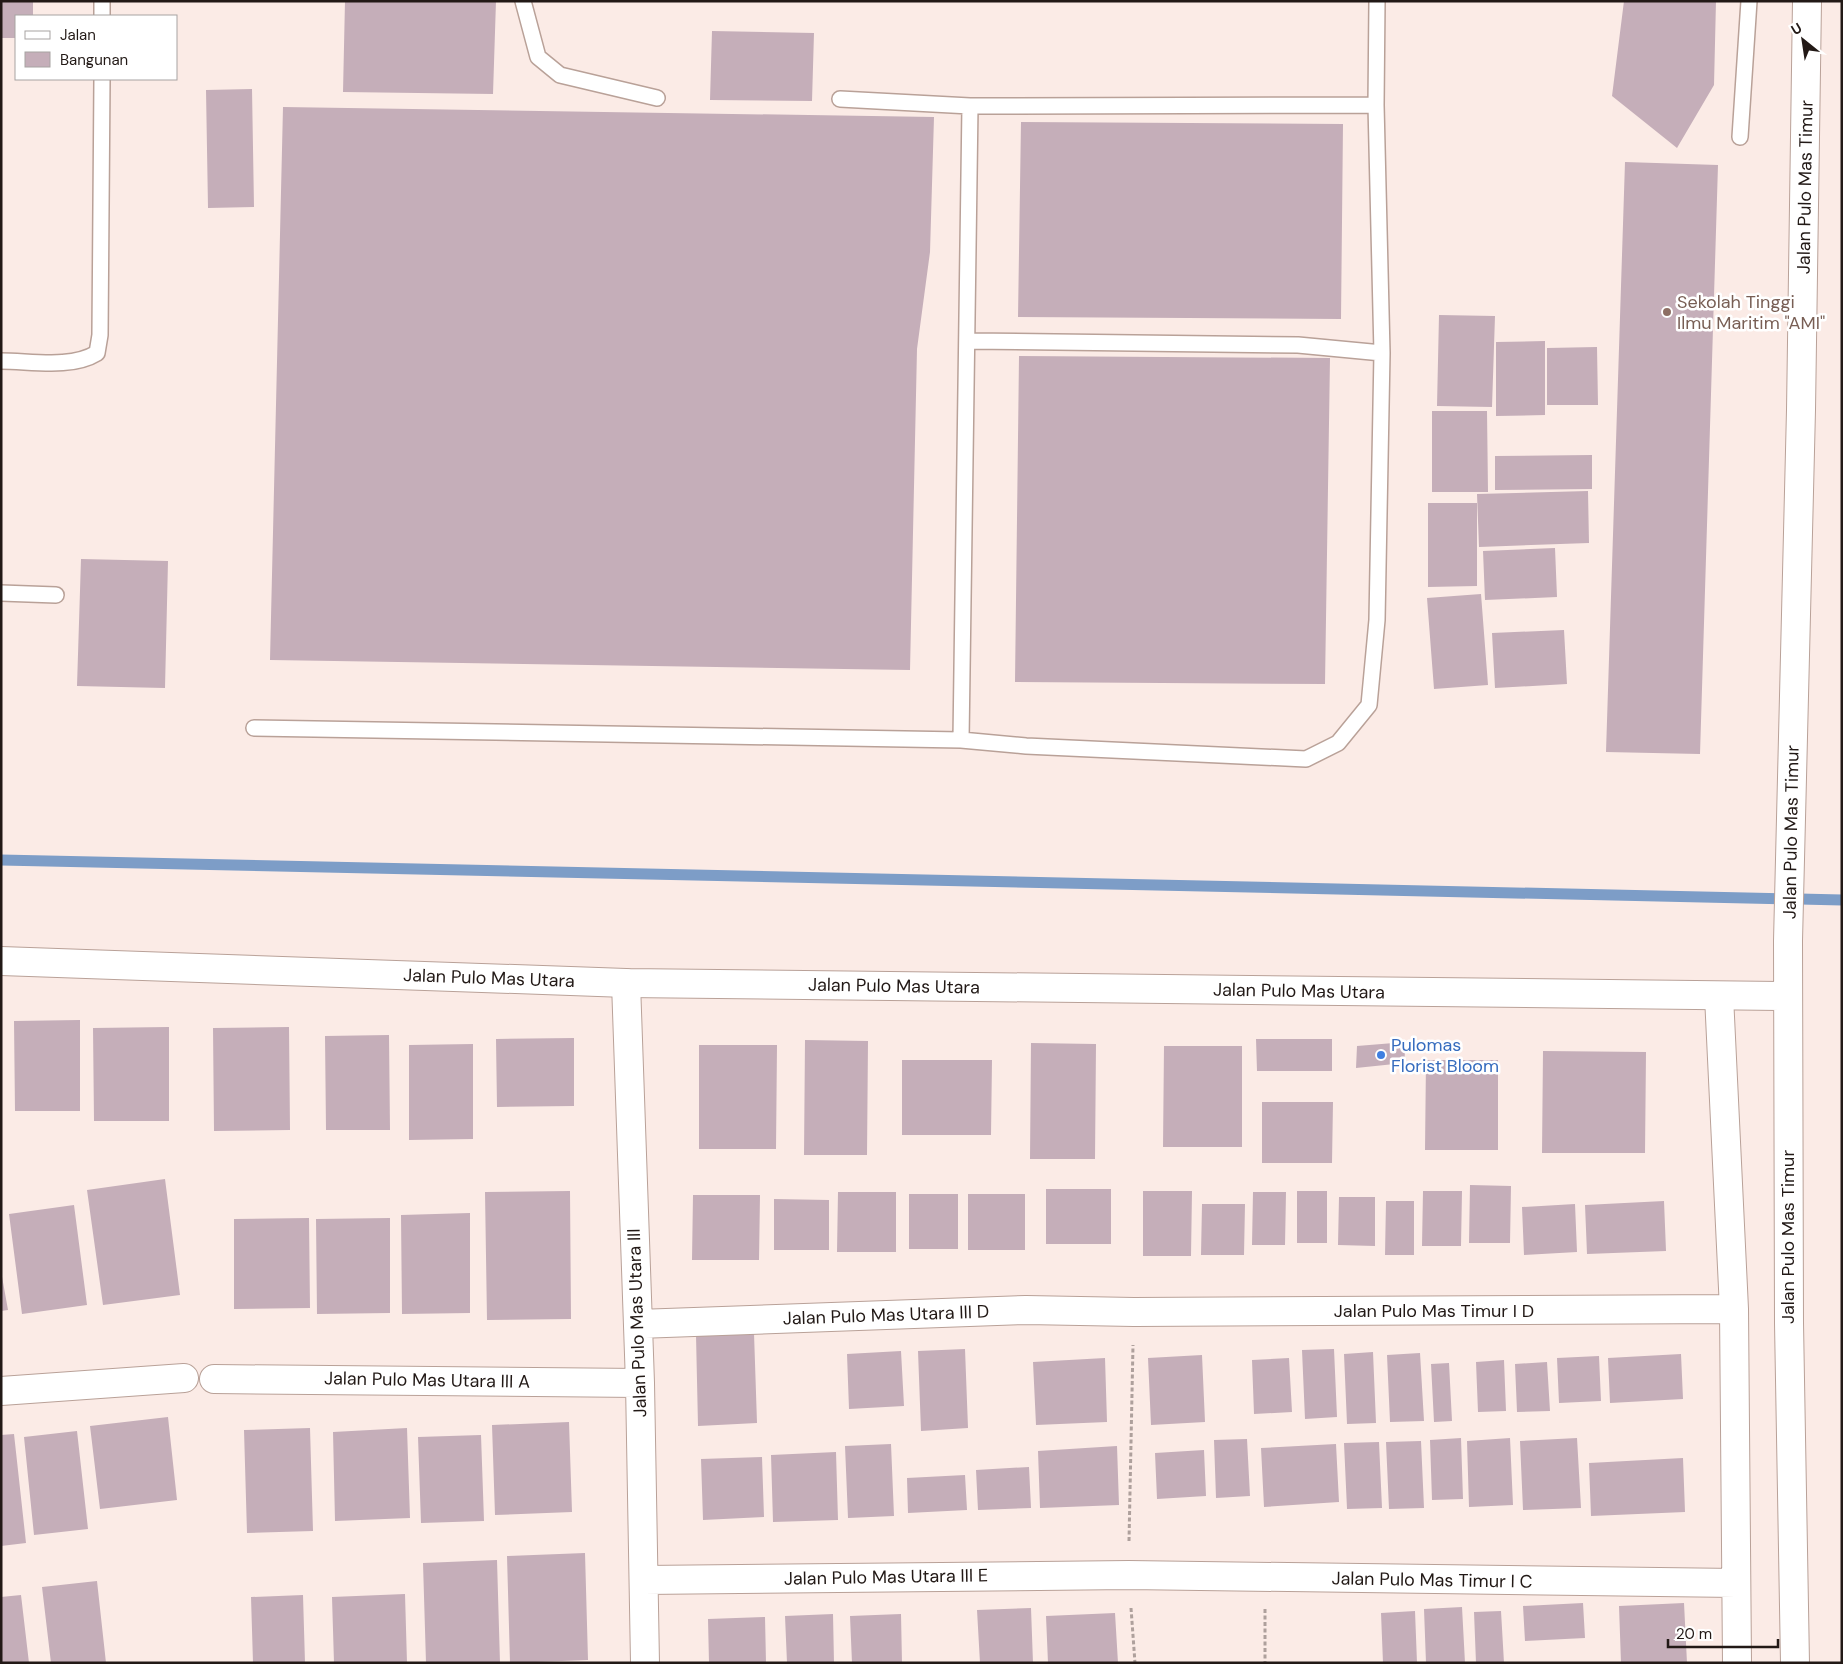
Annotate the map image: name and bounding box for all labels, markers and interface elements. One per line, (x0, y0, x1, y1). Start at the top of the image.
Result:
legend (15, 15, 178, 80)
north arrow (1778, 15, 1828, 65)
text: U (1788, 19, 1805, 39)
text: Jalan (60, 25, 96, 45)
text: Bangunan (60, 50, 128, 70)
street label: Jalan Pulo Mas Timur (1791, 99, 1819, 274)
place label: Sekolah Tinggi Ilmu Maritim "AMI" (1677, 290, 1825, 335)
marker: Sekolah Tinggi Ilmu Maritim "AMI" (1661, 306, 1673, 318)
street label: Jalan Pulo Mas Timur (1777, 744, 1805, 919)
street label: Jalan Pulo Mas Utara (403, 963, 575, 993)
street label: Jalan Pulo Mas Utara (808, 973, 980, 999)
street label: Jalan Pulo Mas Utara (1213, 978, 1385, 1004)
place label: Pulomas Florist Bloom (1391, 1033, 1499, 1078)
marker: Pulomas Florist Bloom (1375, 1049, 1387, 1061)
street label: Jalan Pulo Mas Timur (1776, 1150, 1800, 1324)
street label: Jalan Pulo Mas Utara III (622, 1228, 652, 1418)
street label: Jalan Pulo Mas Utara III D (782, 1299, 990, 1331)
street label: Jalan Pulo Mas Timur I D (1334, 1299, 1534, 1323)
street label: Jalan Pulo Mas Utara III A (324, 1366, 530, 1394)
street label: Jalan Pulo Mas Utara III E (784, 1563, 988, 1591)
street label: Jalan Pulo Mas Timur I C (1331, 1566, 1533, 1594)
scale bar (1668, 1616, 1778, 1648)
text: 20 m (1676, 1624, 1712, 1644)

